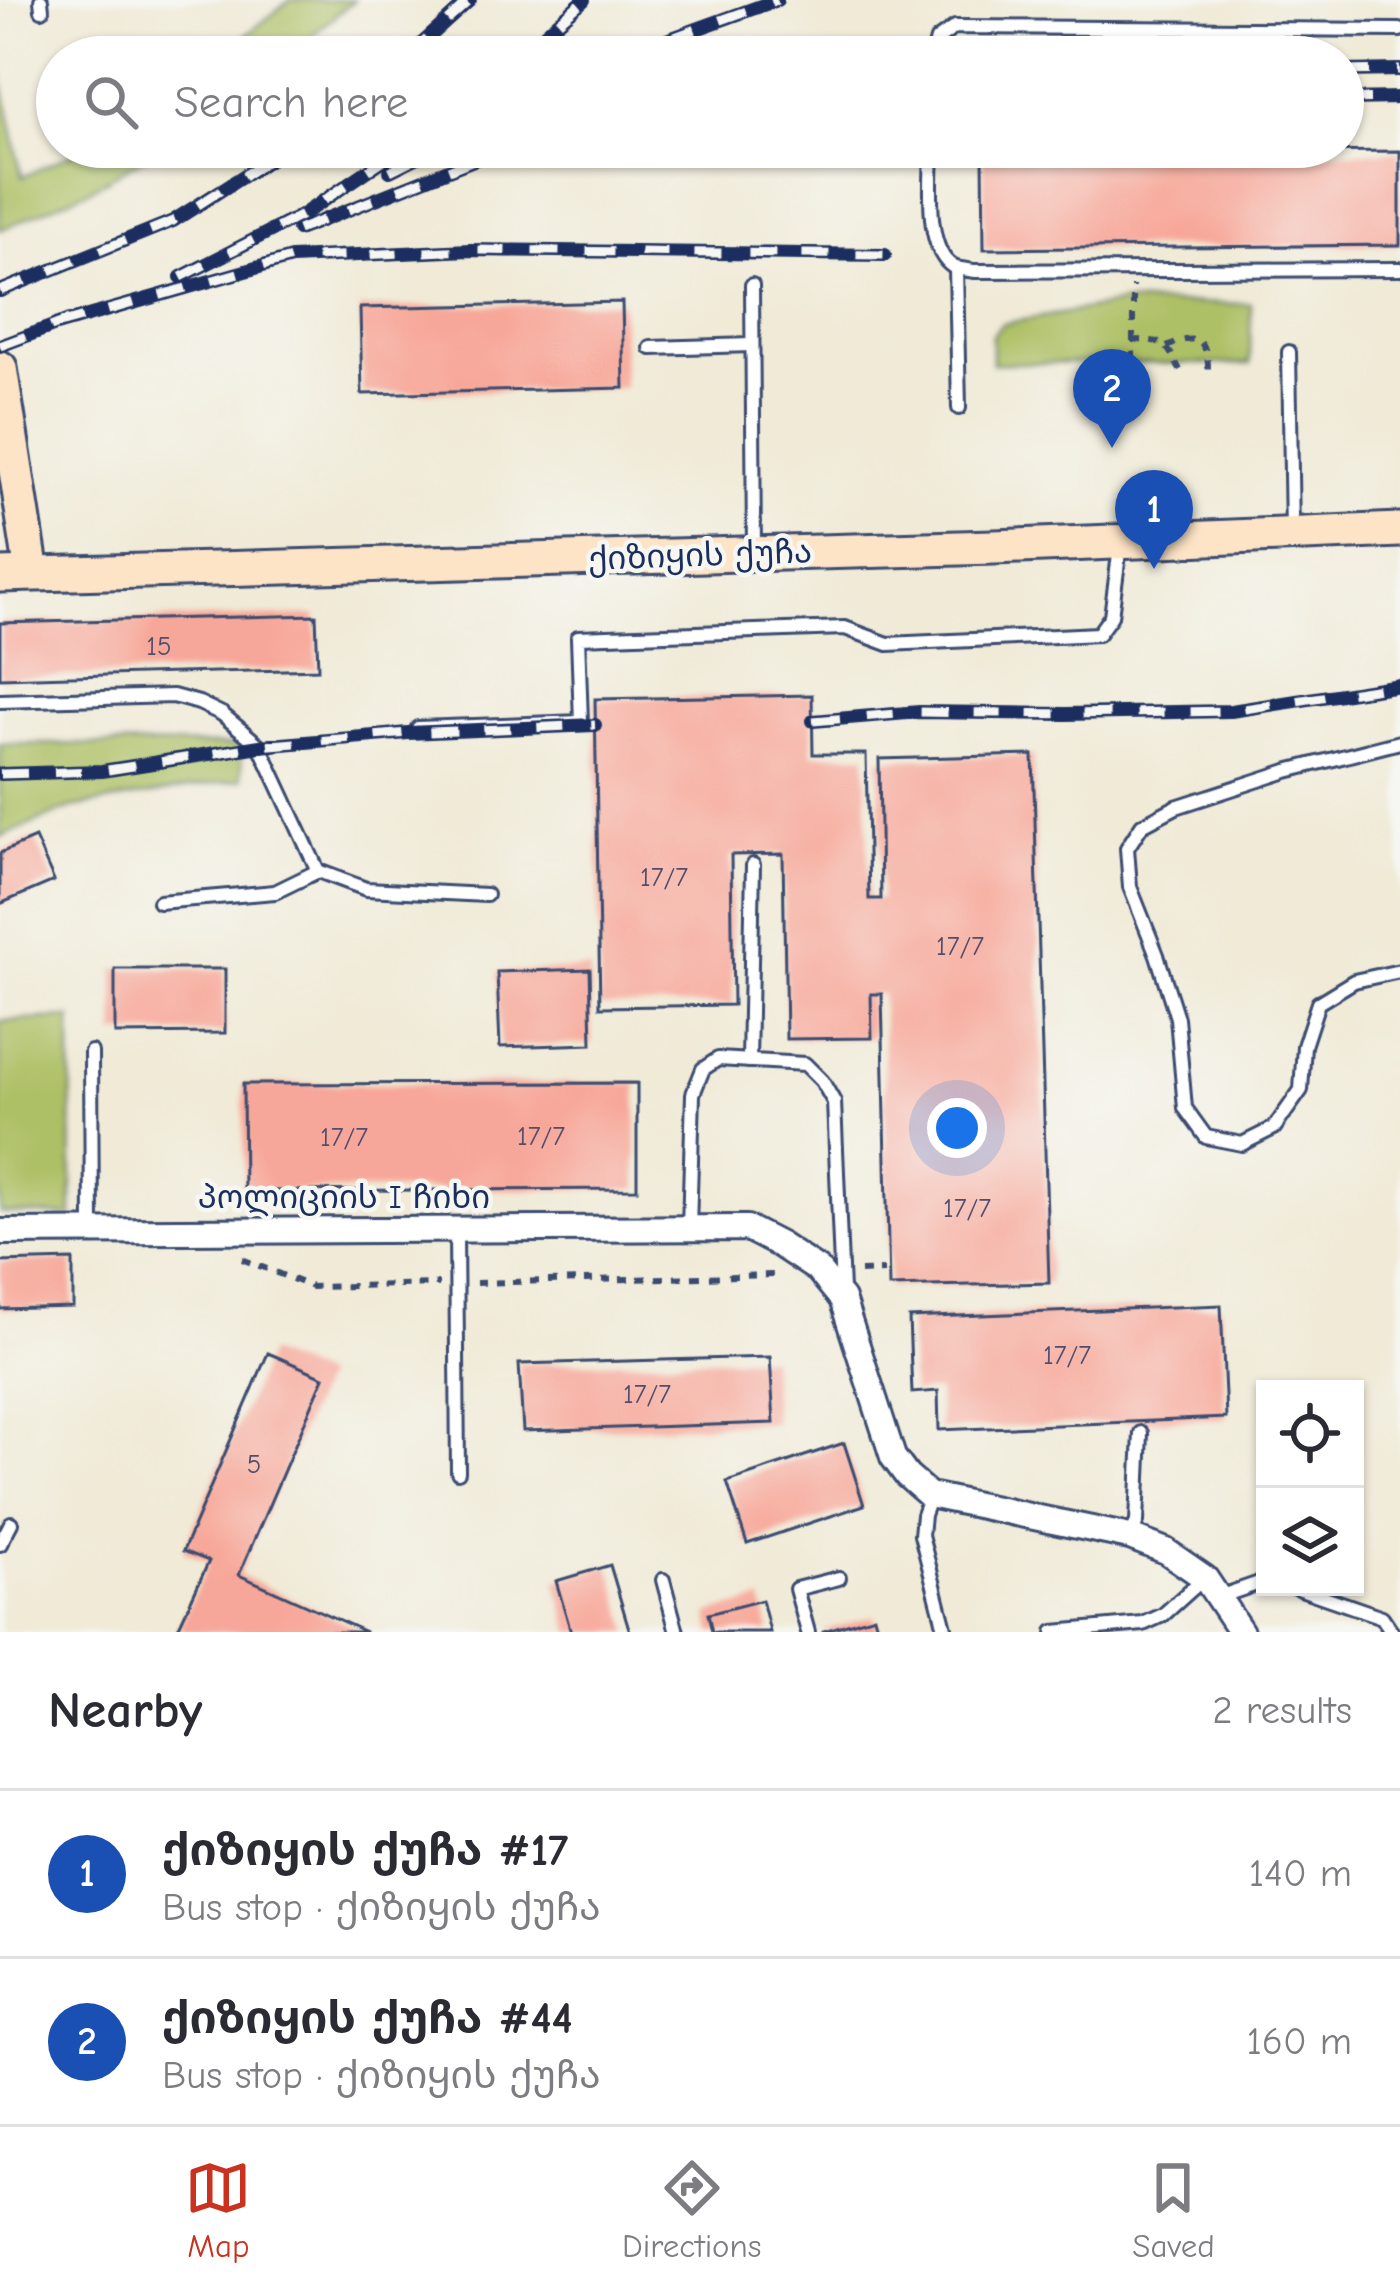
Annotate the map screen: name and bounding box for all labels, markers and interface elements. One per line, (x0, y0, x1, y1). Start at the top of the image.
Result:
search box (36, 36, 1364, 168)
icon: search (78, 69, 144, 135)
text: Search here (174, 76, 408, 128)
pin: 2 (1073, 349, 1151, 448)
pin: 1 (1115, 470, 1193, 569)
street label: ქიზიყის ქუჩა (587, 532, 813, 578)
house number: 15 (146, 631, 172, 662)
house number: 17/7 (640, 862, 688, 893)
house number: 17/7 (936, 931, 984, 962)
your location (927, 1098, 987, 1158)
house number: 17/7 (517, 1121, 565, 1152)
house number: 17/7 (320, 1122, 368, 1153)
street label: პოლიციის I ჩიხი (198, 1178, 490, 1217)
house number: 17/7 (943, 1193, 991, 1224)
house number: 17/7 (1043, 1340, 1091, 1371)
house number: 17/7 (623, 1379, 671, 1410)
map controls (1256, 1380, 1364, 1596)
button: locate (1256, 1380, 1364, 1488)
house number: 5 (247, 1449, 261, 1480)
button: layers (1256, 1488, 1364, 1596)
text: Nearby (48, 1681, 202, 1740)
text: 2 results (1212, 1688, 1352, 1733)
text: ქიზიყის ქუჩა #17 (162, 1824, 568, 1876)
text: 1 (79, 1851, 95, 1896)
text: 140 m (1249, 1851, 1352, 1896)
text: Bus stop · ქიზიყის ქუჩა (162, 1885, 601, 1930)
text: ქიზიყის ქუჩა #44 (162, 1992, 573, 2044)
text: 2 (77, 2019, 97, 2064)
text: 160 m (1246, 2019, 1352, 2064)
text: Bus stop · ქიზიყის ქუჩა (162, 2053, 601, 2098)
tab: Map (185, 2155, 251, 2265)
tab: Directions (622, 2155, 762, 2265)
tab: Saved (1132, 2155, 1215, 2265)

